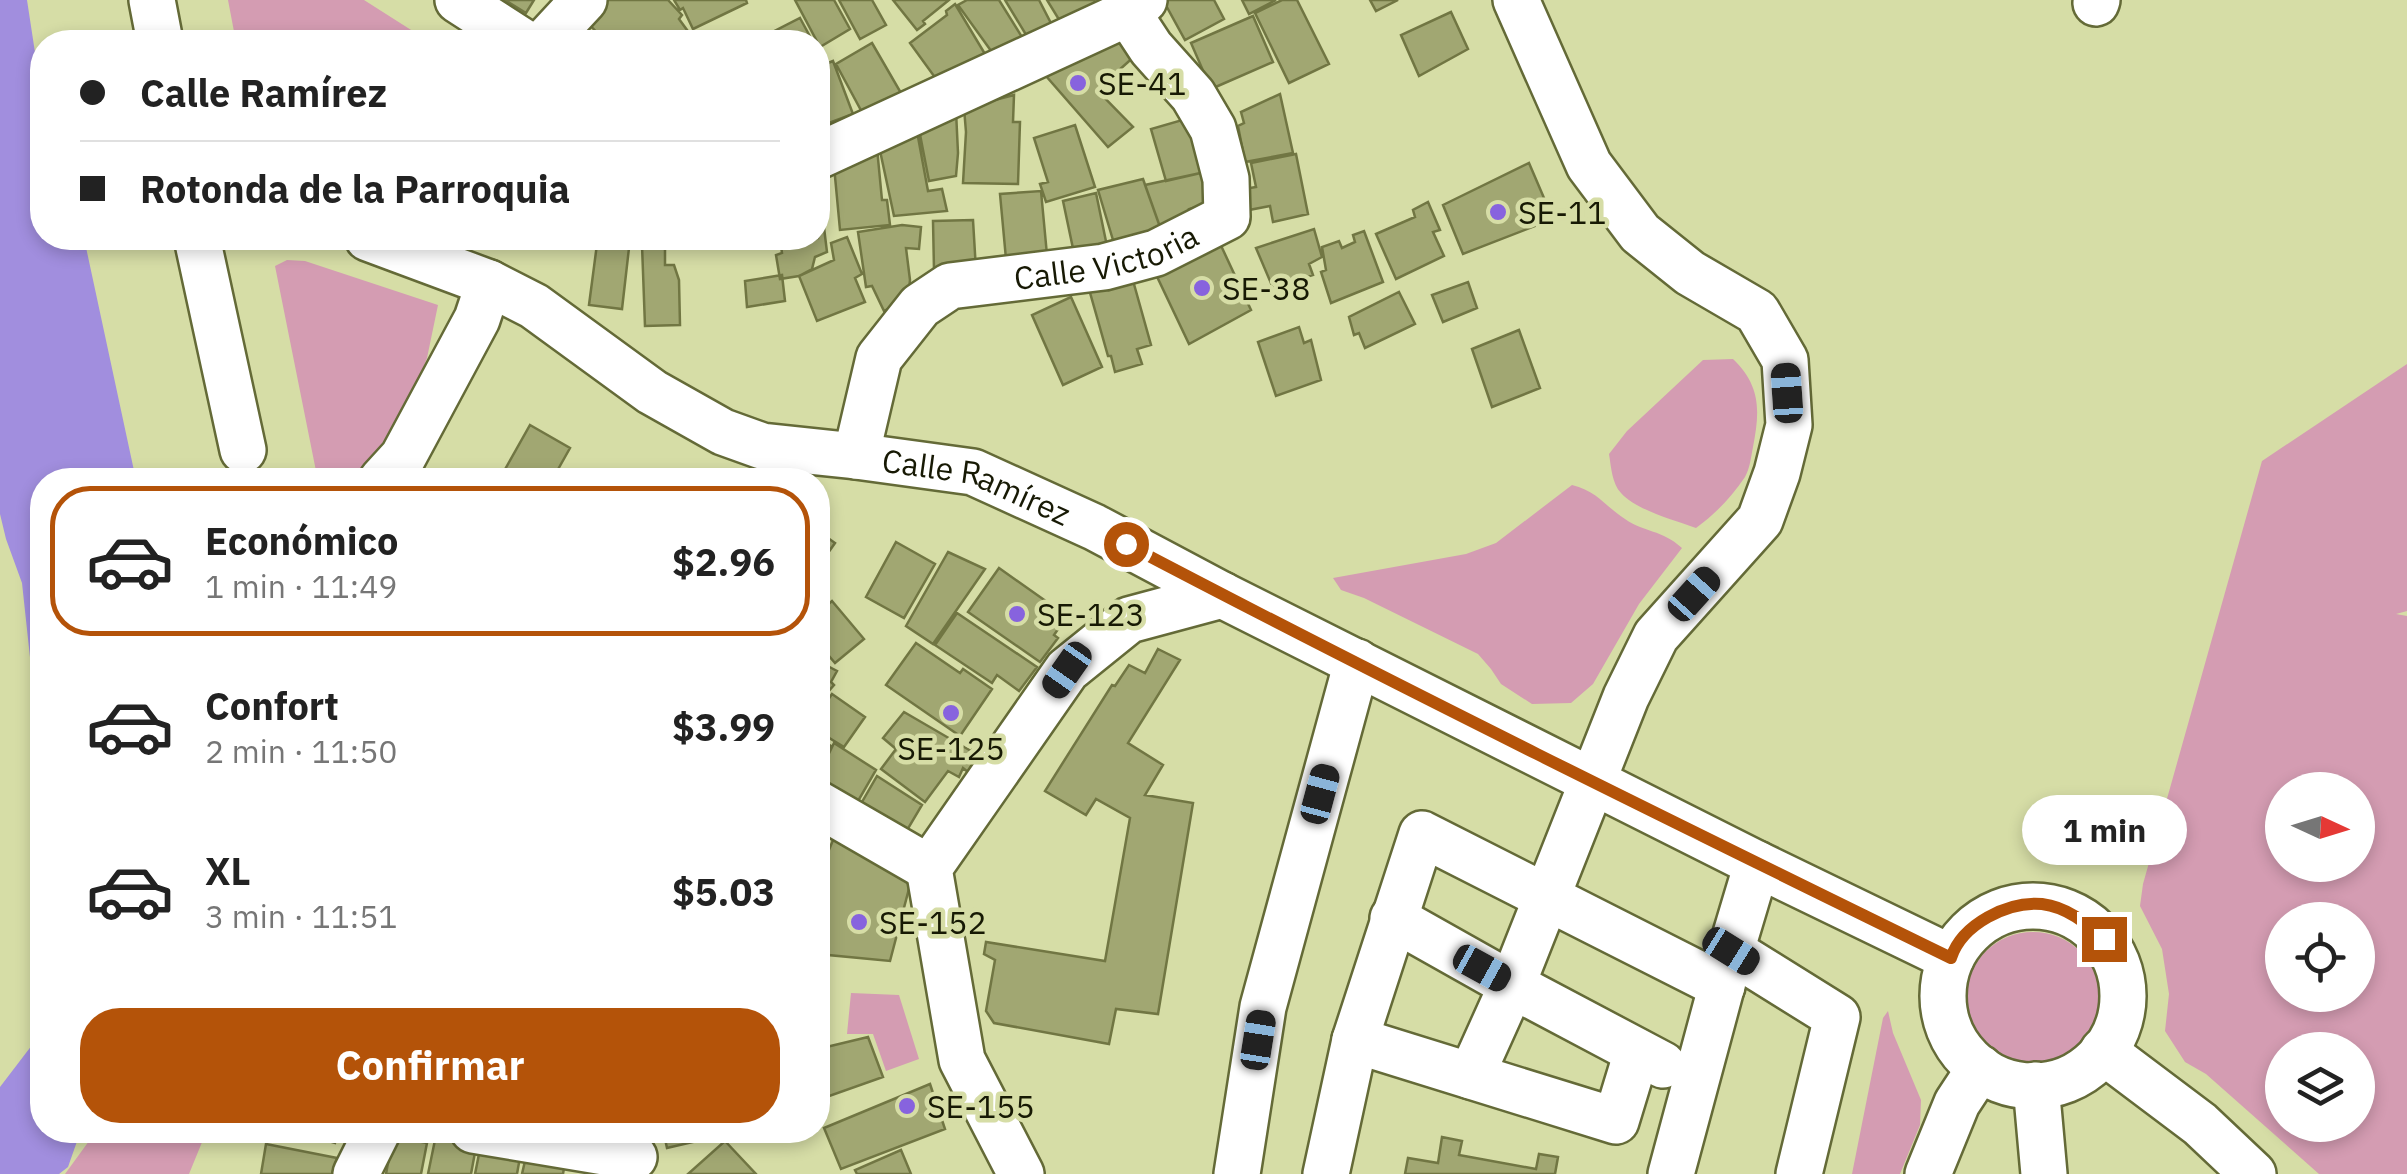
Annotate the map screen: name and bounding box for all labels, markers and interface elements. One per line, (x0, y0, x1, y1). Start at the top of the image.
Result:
place label: SE-41 (1098, 62, 1186, 104)
text: Calle Ramírez (140, 68, 387, 117)
marker: SE-41 (1067, 72, 1089, 94)
text: Rotonda de la Parroquia (140, 164, 570, 213)
place label: SE-11 (1518, 191, 1606, 233)
marker: SE-11 (1487, 201, 1509, 223)
street label: Calle Victoria (1012, 214, 1205, 299)
place label: SE-38 (1222, 267, 1310, 309)
marker: SE-38 (1191, 277, 1213, 299)
car (1770, 362, 1804, 424)
street label: Calle Ramírez (880, 439, 1077, 535)
icon: car (85, 516, 175, 606)
text: Económico (205, 516, 398, 565)
route start (1104, 522, 1149, 567)
text: $2.96 (672, 537, 775, 586)
car (1663, 562, 1725, 626)
text: 1 min · 11:49 (205, 565, 398, 607)
place label: SE-123 (1037, 593, 1145, 635)
marker: SE-123 (1006, 603, 1028, 625)
car (1038, 637, 1096, 703)
icon: car (85, 681, 175, 771)
text: Confort (205, 681, 339, 730)
text: $3.99 (672, 702, 775, 751)
marker: SE-125 (940, 702, 962, 724)
place label: SE-125 (897, 727, 1005, 769)
text: 2 min · 11:50 (205, 730, 398, 772)
car (1298, 761, 1342, 827)
north arrow (2265, 772, 2375, 882)
map controls (2265, 772, 2375, 1142)
callout: 1 min (2022, 794, 2186, 864)
text: 1 min (2063, 809, 2146, 851)
icon: car (85, 846, 175, 936)
text: XL (205, 846, 251, 895)
text: $5.03 (672, 867, 775, 916)
text: 3 min · 11:51 (205, 895, 398, 937)
place label: SE-152 (879, 901, 987, 943)
button: locate (2265, 902, 2375, 1012)
marker: SE-152 (848, 911, 870, 933)
route end (2082, 917, 2127, 962)
car (1698, 922, 1764, 980)
car (1448, 940, 1516, 996)
button: Confirmar (80, 1008, 780, 1123)
car (1238, 1008, 1278, 1072)
button: layers (2265, 1032, 2375, 1142)
place label: SE-155 (927, 1085, 1035, 1127)
marker: SE-155 (896, 1095, 918, 1117)

